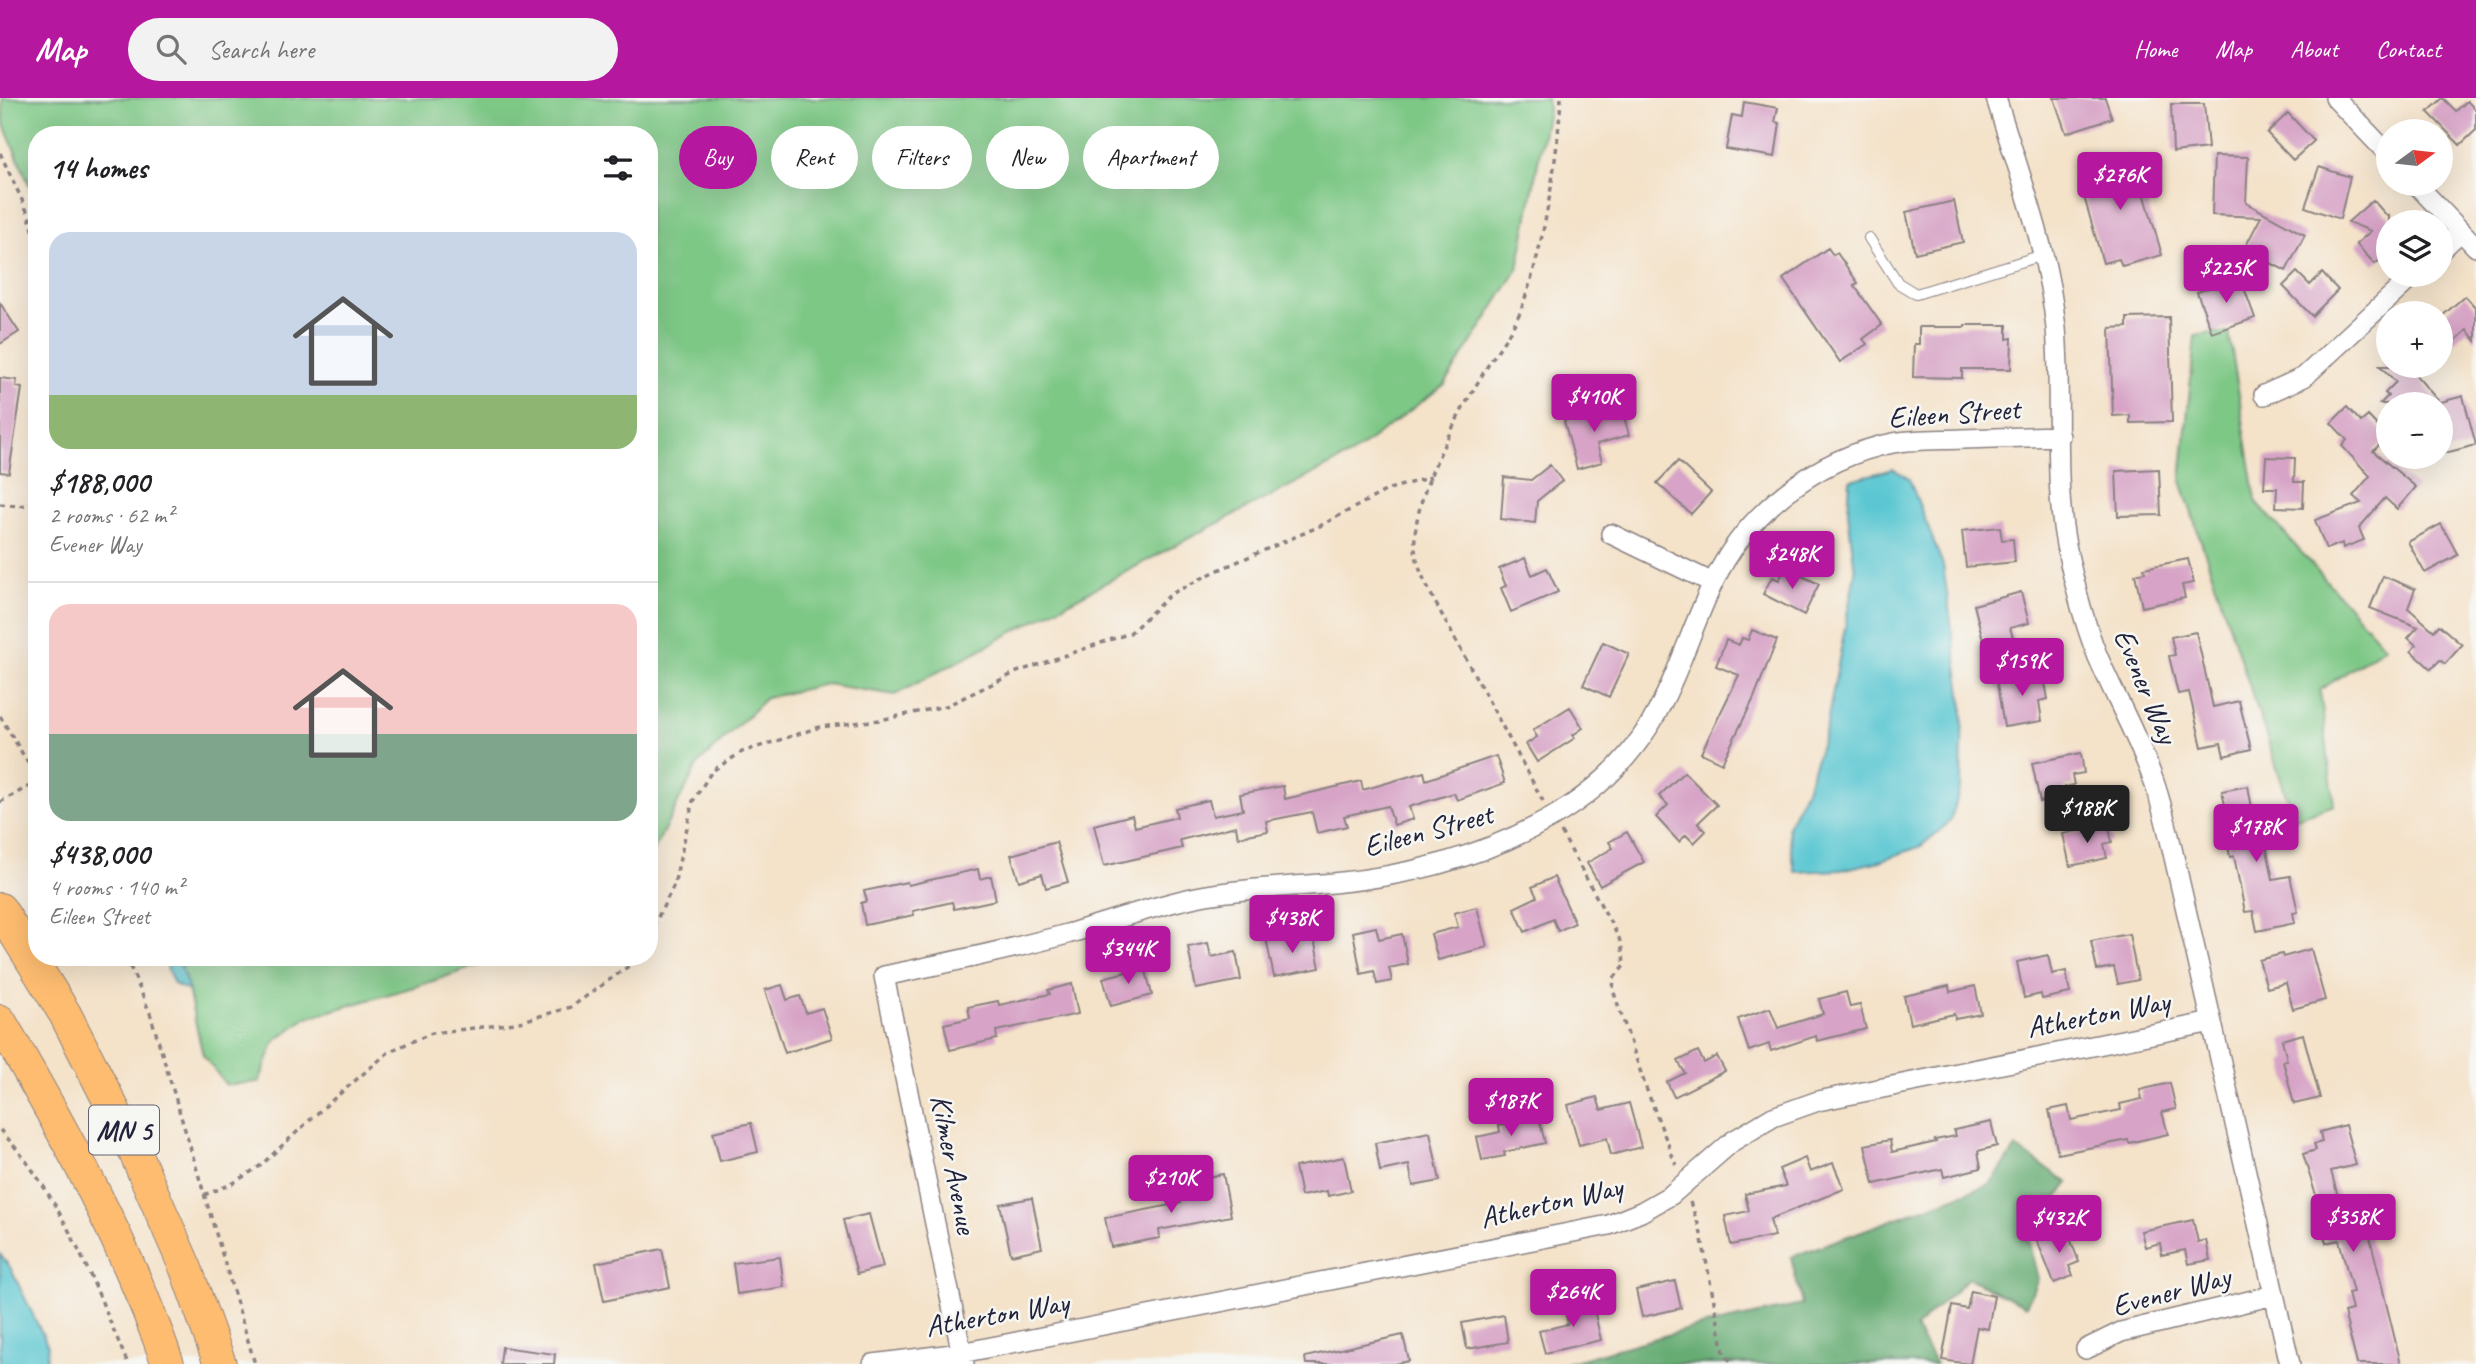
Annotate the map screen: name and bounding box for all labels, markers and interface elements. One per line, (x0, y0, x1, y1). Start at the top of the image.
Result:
search box (128, 18, 618, 81)
text: Map (35, 28, 86, 70)
icon: search (152, 30, 190, 68)
text: Search here (208, 33, 314, 66)
text: Home (2134, 34, 2177, 64)
text: Map (2215, 34, 2252, 64)
text: About (2290, 34, 2338, 64)
text: Contact (2376, 34, 2441, 64)
north arrow (2376, 119, 2454, 196)
map controls (2376, 119, 2453, 469)
chip: Buy (679, 126, 757, 189)
chip: Rent (771, 126, 858, 189)
chip: Filters (872, 126, 972, 189)
chip: New (986, 126, 1069, 189)
chip: Apartment (1083, 126, 1219, 189)
text: 14 homes (49, 149, 147, 187)
icon: filters (599, 149, 637, 187)
pin: $276K (2071, 152, 2169, 212)
text: $276K (2093, 160, 2147, 189)
button: layers (2376, 210, 2453, 287)
pin: $225K (2177, 246, 2275, 305)
text: $225K (2200, 253, 2252, 282)
icon: home (280, 278, 406, 404)
button: + (2376, 301, 2453, 378)
pin: $410K (1545, 374, 1643, 434)
text: $410K (1567, 382, 1621, 411)
street label: Eileen Street (1887, 389, 2024, 437)
button: − (2376, 392, 2453, 469)
text: $188,000 (49, 463, 149, 501)
text: 2 rooms · 62 m² (49, 501, 173, 530)
text: Evener Way (49, 530, 142, 559)
pin: $248K (1743, 532, 1841, 591)
text: $248K (1765, 539, 1819, 568)
street label: Evener Way (2105, 623, 2188, 752)
pin: $159K (1973, 638, 2071, 698)
text: $159K (1996, 646, 2048, 675)
icon: home (280, 650, 406, 776)
pin: $188K (2038, 786, 2136, 845)
text: $188K (2060, 793, 2114, 822)
street label: Eileen Street (1360, 794, 1499, 865)
pin: $178K (2207, 804, 2305, 864)
text: $178K (2230, 812, 2283, 841)
text: $438,000 (49, 835, 149, 873)
text: 4 rooms · 140 m² (49, 873, 184, 902)
pin: $438K (1243, 896, 1341, 955)
text: Eileen Street (49, 902, 150, 931)
text: $438K (1265, 903, 1319, 932)
pin: $344K (1079, 926, 1177, 986)
text: $344K (1101, 934, 1155, 963)
street label: Atherton Way (2023, 981, 2175, 1046)
pin: $187K (1462, 1079, 1560, 1138)
text: $187K (1485, 1086, 1538, 1115)
street label: Kilmer Avenue (922, 1091, 987, 1239)
road number: MN 5 (89, 1105, 159, 1154)
pin: $210K (1122, 1156, 1220, 1215)
text: $210K (1144, 1163, 1198, 1192)
street label: Atherton Way (1476, 1167, 1628, 1237)
pin: $358K (2304, 1194, 2402, 1254)
pin: $432K (2010, 1196, 2108, 1255)
text: $358K (2327, 1202, 2379, 1231)
text: $432K (2032, 1203, 2086, 1232)
street label: Evener Way (2108, 1256, 2237, 1325)
pin: $264K (1524, 1270, 1622, 1329)
text: $264K (1546, 1277, 1600, 1306)
street label: Atherton Way (923, 1282, 1074, 1345)

